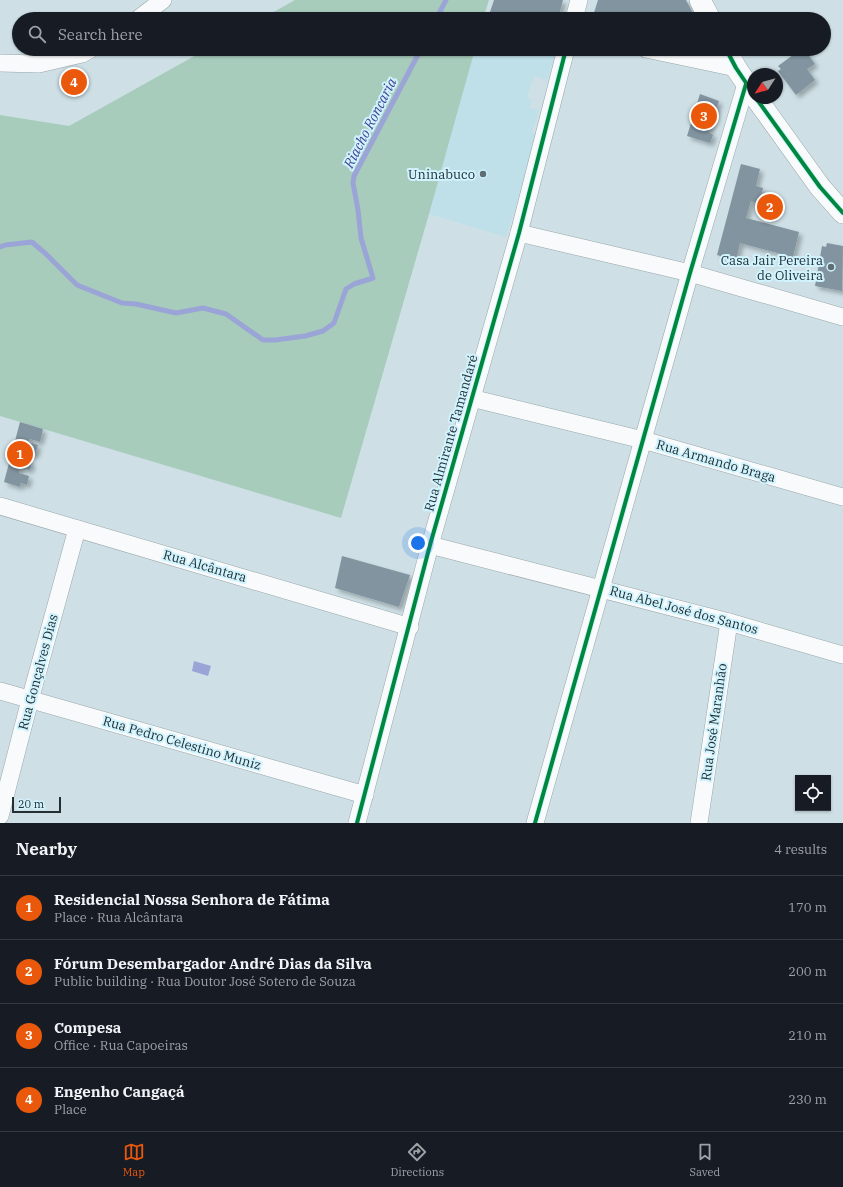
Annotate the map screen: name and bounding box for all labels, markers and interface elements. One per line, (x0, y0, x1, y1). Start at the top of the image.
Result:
search box (12, 12, 831, 56)
icon: search (26, 23, 48, 45)
text: Search here (58, 25, 143, 44)
pin: 4 (61, 67, 87, 97)
north arrow (747, 68, 783, 104)
water label: Riacho Roncaria (339, 74, 401, 172)
pin: 3 (691, 101, 717, 131)
place label: Uninabuco (408, 166, 475, 183)
marker: Uninabuco (478, 169, 488, 179)
pin: 2 (757, 192, 783, 222)
place label: Casa Jair Pereira de Oliveira (721, 252, 823, 284)
marker: Casa Jair Pereira de Oliveira (826, 262, 836, 272)
street label: Rua Almirante Tamandaré (420, 353, 482, 513)
street label: Rua Armando Braga (654, 436, 778, 486)
pin: 1 (7, 439, 33, 469)
your location (408, 533, 428, 553)
street label: Rua Alcântara (161, 546, 249, 586)
street label: Rua Abel José dos Santos (608, 582, 760, 638)
street label: Rua Gonçalves Dias (14, 612, 62, 732)
street label: Rua José Maranhão (697, 662, 731, 782)
street label: Rua Pedro Celestino Muniz (101, 712, 263, 774)
map controls (795, 775, 831, 811)
button: locate (795, 775, 831, 811)
scale bar (12, 795, 61, 814)
text: 20 m (18, 797, 44, 811)
text: Nearby (16, 838, 77, 860)
text: 4 results (774, 841, 827, 858)
text: Residencial Nossa Senhora de Fátima (54, 890, 330, 909)
text: 1 (25, 899, 33, 916)
text: 170 m (788, 899, 827, 916)
text: Place · Rua Alcântara (54, 909, 183, 926)
text: Fórum Desembargador André Dias da Silva (54, 954, 372, 973)
text: 2 (25, 963, 33, 980)
text: 200 m (788, 963, 827, 980)
text: Public building · Rua Doutor José Sotero de Souza (54, 973, 356, 990)
text: Compesa (54, 1018, 121, 1037)
text: 3 (25, 1027, 33, 1044)
text: 210 m (788, 1027, 827, 1044)
text: Office · Rua Capoeiras (54, 1037, 188, 1054)
text: Engenho Cangaçá (54, 1082, 185, 1101)
text: 4 (25, 1091, 33, 1108)
text: 230 m (788, 1091, 827, 1108)
text: Place (54, 1101, 87, 1118)
tab: Map (123, 1141, 145, 1179)
tab: Directions (390, 1141, 444, 1179)
tab: Saved (689, 1141, 720, 1179)

